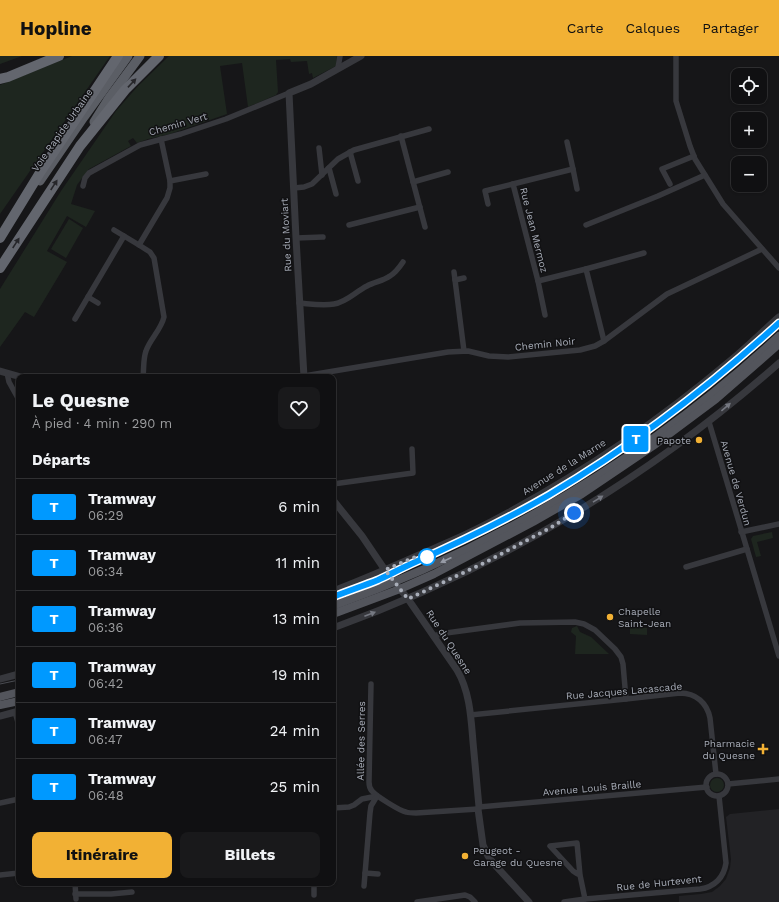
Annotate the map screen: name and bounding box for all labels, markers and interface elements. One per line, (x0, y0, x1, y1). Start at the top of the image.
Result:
text: Hopline (20, 17, 92, 40)
text: Carte (567, 20, 604, 36)
text: Calques (626, 20, 680, 36)
text: Partager (702, 20, 759, 36)
map controls (731, 68, 767, 192)
button: locate (731, 68, 767, 104)
one-way arrow (127, 79, 136, 88)
street label: Voie Rapide Urbaine (29, 86, 95, 173)
street label: Chemin Vert (148, 110, 209, 138)
button: + (731, 112, 767, 148)
button: − (731, 156, 767, 192)
one-way arrow (50, 180, 58, 190)
street label: Rue Jean Mermoz (518, 186, 550, 274)
street label: Rue du Moviart (279, 197, 293, 272)
one-way arrow (12, 238, 20, 248)
street label: Chemin Noir (514, 335, 576, 353)
button: heart (278, 387, 320, 429)
text: Le Quesne (32, 389, 129, 412)
one-way arrow (721, 403, 732, 412)
text: À pied · 4 min · 290 m (32, 416, 172, 431)
line badge: T (623, 426, 649, 452)
text: T (631, 431, 641, 447)
place label: Papote (657, 435, 691, 446)
marker: Papote (694, 435, 704, 445)
street label: Avenue de la Marne (520, 437, 608, 497)
street label: Avenue de Verdun (719, 439, 753, 527)
text: Départs (32, 451, 90, 469)
text: Tramway (88, 490, 156, 508)
one-way arrow (593, 495, 603, 503)
text: 6 min (278, 498, 320, 516)
text: T (49, 499, 59, 515)
your location (564, 503, 584, 523)
text: 06:29 (88, 508, 123, 523)
text: Tramway (88, 546, 156, 564)
unlabelled marker (418, 548, 436, 566)
text: 11 min (276, 554, 320, 572)
text: T (49, 555, 59, 571)
one-way arrow (439, 557, 451, 563)
text: 06:34 (88, 564, 123, 579)
text: Tramway (88, 602, 156, 620)
place label: Chapelle Saint-Jean (618, 606, 671, 629)
street label: Rue du Quesne (424, 608, 474, 676)
text: 13 min (273, 610, 320, 628)
text: T (49, 611, 59, 627)
one-way arrow (364, 611, 376, 617)
marker: Chapelle Saint-Jean (605, 612, 615, 622)
text: 06:36 (88, 620, 123, 635)
text: Tramway (88, 658, 156, 676)
text: 19 min (272, 666, 320, 684)
text: T (49, 667, 59, 683)
text: 06:42 (88, 676, 123, 691)
street label: Rue Jacques Lacascade (565, 680, 683, 702)
street label: Allée des Serres (355, 701, 367, 781)
text: Tramway (88, 714, 156, 732)
text: 24 min (270, 722, 320, 740)
text: T (49, 723, 59, 739)
text: 06:47 (88, 732, 122, 747)
place label: Pharmacie du Quesne (703, 738, 755, 761)
marker: Pharmacie du Quesne (758, 744, 768, 754)
text: Tramway (88, 770, 156, 788)
text: 25 min (270, 778, 320, 796)
street label: Avenue Louis Braille (542, 778, 642, 798)
text: T (49, 779, 59, 795)
text: 06:48 (88, 788, 124, 803)
button: Itinéraire (32, 832, 172, 878)
button: Billets (180, 832, 320, 878)
place label: Peugeot - Garage du Quesne (473, 845, 563, 868)
marker: Peugeot - Garage du Quesne (460, 851, 470, 861)
street label: Rue de Hurtevent (616, 873, 703, 893)

